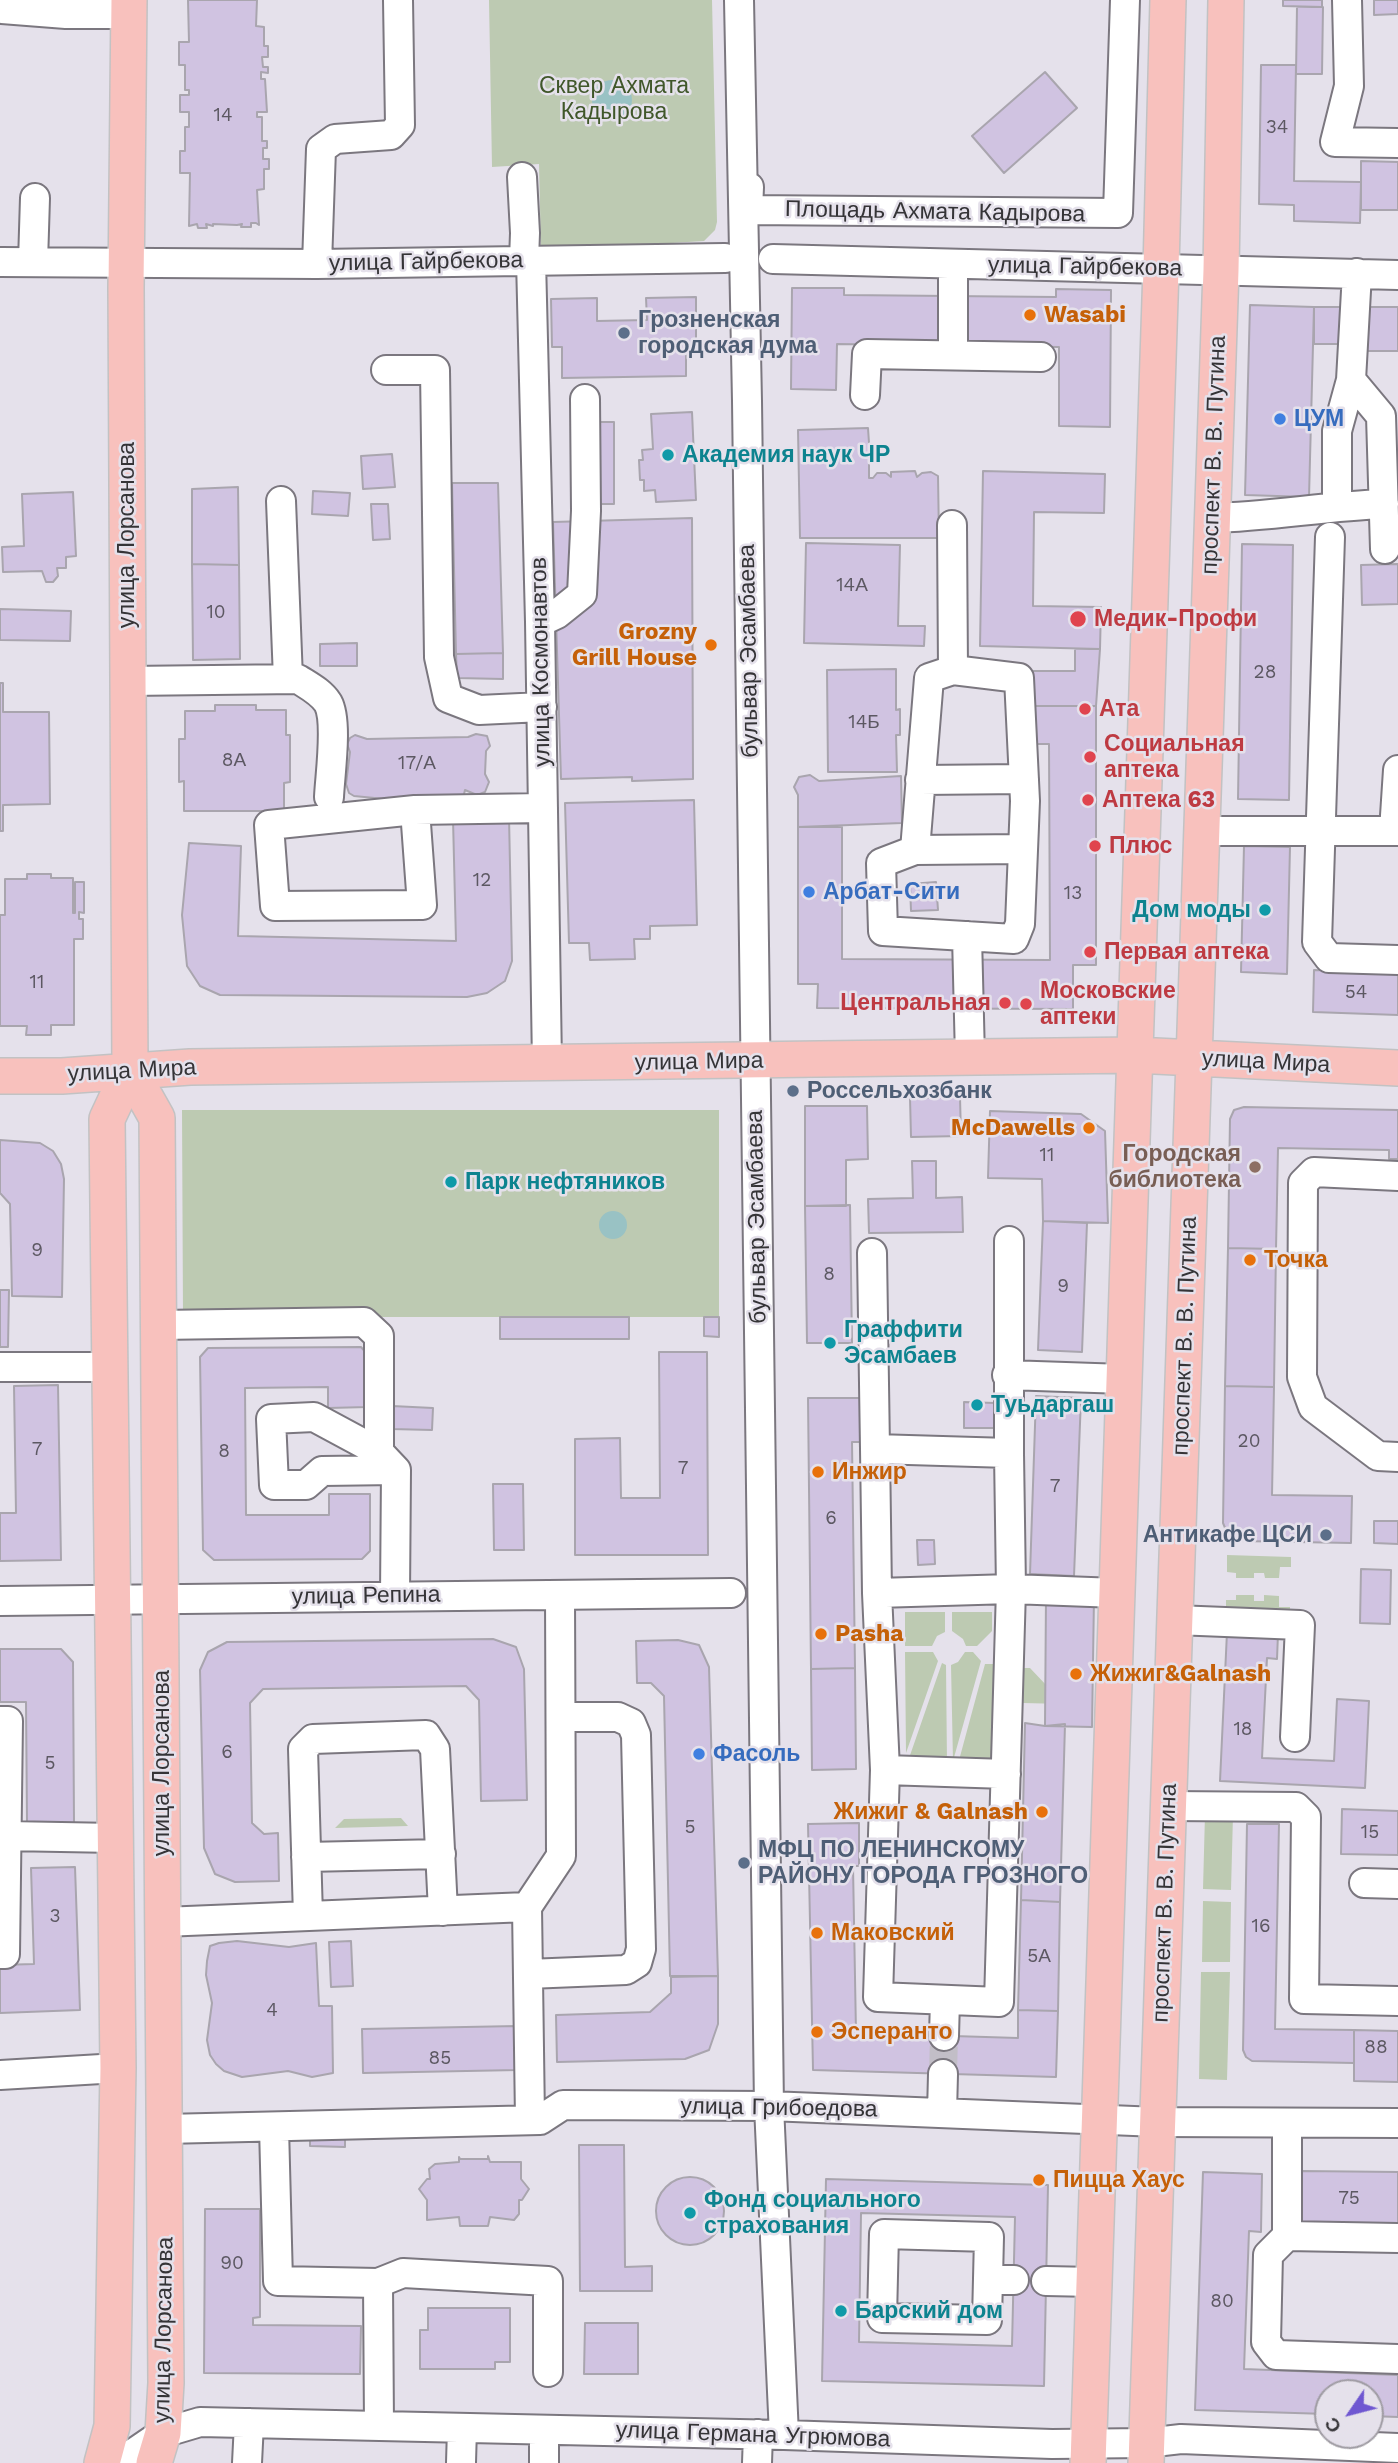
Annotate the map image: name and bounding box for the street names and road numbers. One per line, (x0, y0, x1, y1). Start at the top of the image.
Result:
street label: Площадь Ахмата Кадырова (785, 196, 1085, 228)
street label: улица Гайрбекова (329, 247, 523, 277)
street label: улица Гайрбекова (988, 252, 1182, 282)
street label: проспект В. В. Путина (1196, 335, 1232, 575)
street label: улица Лорсанова (113, 442, 141, 628)
street label: бульвар Эсамбаева (733, 544, 765, 758)
street label: улица Космонавтов (525, 557, 557, 767)
street label: улица Мира (1201, 1045, 1331, 1079)
street label: улица Мира (634, 1047, 764, 1077)
street label: улица Мира (67, 1054, 197, 1088)
street label: бульвар Эсамбаева (741, 1110, 773, 1324)
street label: проспект В. В. Путина (1167, 1216, 1203, 1456)
street label: улица Репина (291, 1581, 441, 1611)
street label: улица Лорсанова (148, 1670, 176, 1856)
street label: проспект В. В. Путина (1147, 1783, 1183, 2023)
street label: улица Грибоедова (680, 2092, 878, 2124)
street label: улица Лорсанова (149, 2237, 179, 2423)
street label: улица Германа Угрюмова (615, 2416, 891, 2454)

